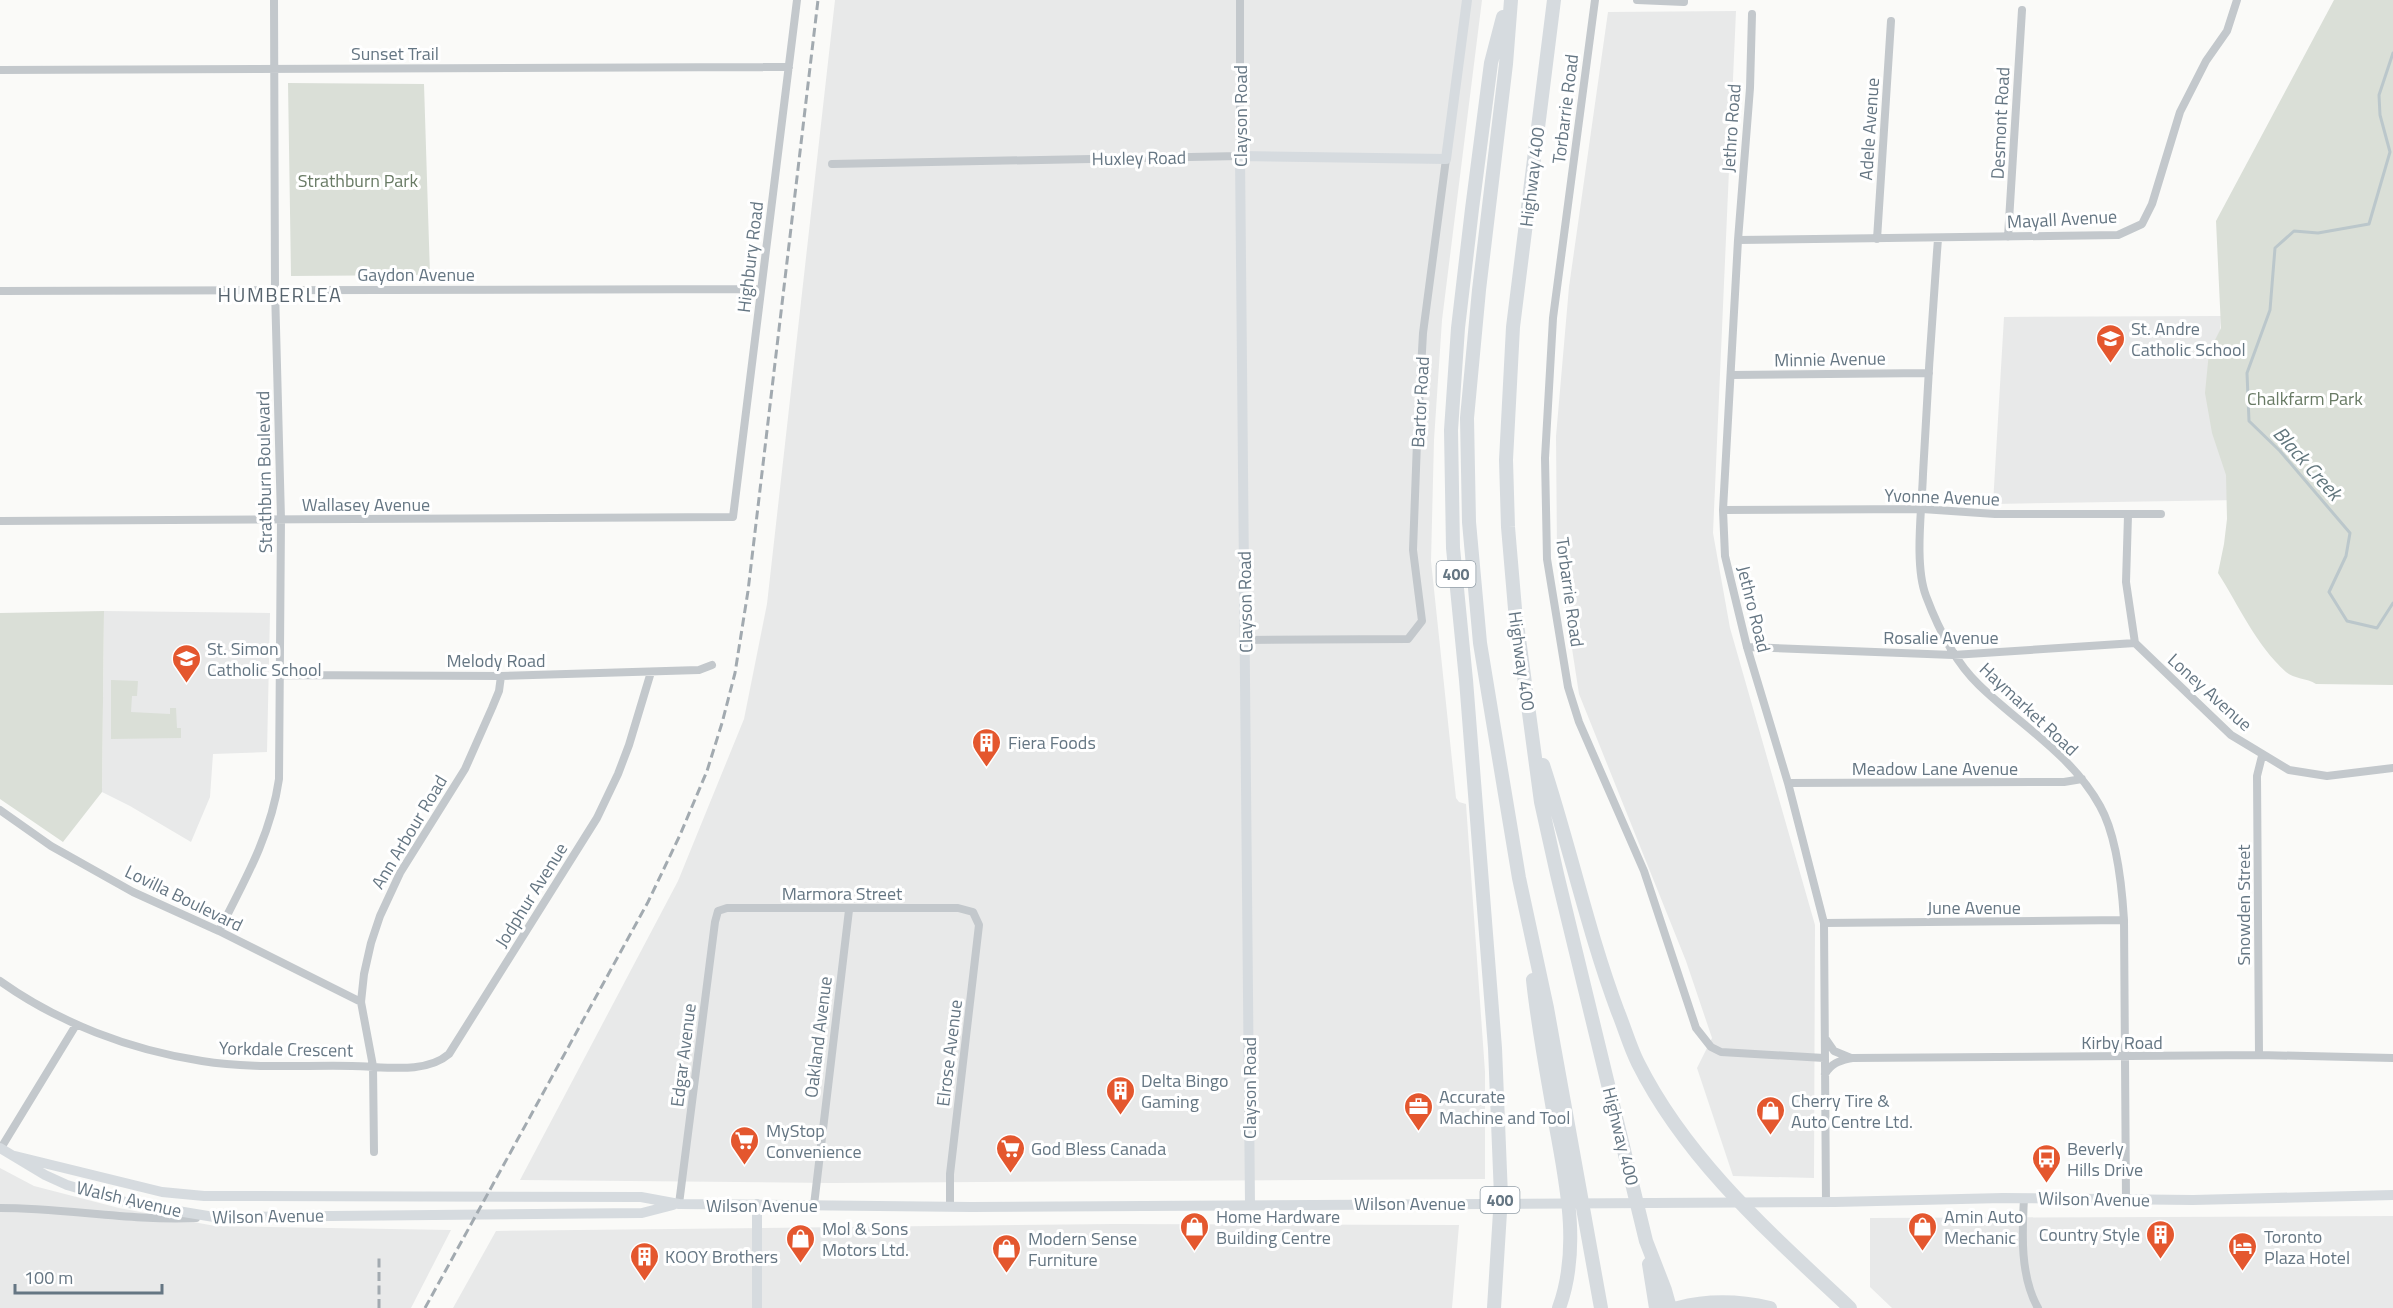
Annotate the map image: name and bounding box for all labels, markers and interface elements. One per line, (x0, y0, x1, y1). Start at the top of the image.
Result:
street label: Sunset Trail (351, 40, 439, 67)
street label: Torbarrie Road (1545, 53, 1585, 165)
street label: Clayson Road (1227, 65, 1254, 167)
street label: Desmont Road (1984, 66, 2016, 180)
street label: Adele Avenue (1852, 77, 1886, 181)
street label: Jethro Road (1714, 83, 1748, 173)
street label: Highway 400 (1512, 126, 1552, 228)
street label: Huxley Road (1091, 144, 1187, 172)
park label: Strathburn Park (298, 167, 419, 194)
street label: Highbury Road (730, 200, 770, 314)
street label: Mayall Avenue (2006, 203, 2118, 235)
street label: Gaydon Avenue (357, 261, 475, 288)
district label: HUMBERLEA (218, 279, 342, 310)
place label: St. Andre Catholic School (2131, 315, 2246, 363)
school or university icon: St. Andre Catholic School (2094, 322, 2126, 364)
street label: Minnie Avenue (1774, 345, 1886, 373)
street label: Bartor Road (1404, 356, 1436, 448)
park label: Chalkfarm Park (2247, 385, 2363, 412)
street label: Strathburn Boulevard (249, 391, 279, 553)
water label: Black Creek (2266, 419, 2351, 509)
street label: Yvonne Avenue (1884, 481, 2000, 513)
street label: Wallasey Avenue (302, 491, 430, 518)
street label: Torbarrie Road (1549, 535, 1591, 649)
street label: Clayson Road (1231, 551, 1259, 653)
road number: 400 (1436, 561, 1476, 587)
street label: Jethro Road (1730, 563, 1778, 655)
street label: Highway 400 (1502, 609, 1542, 713)
street label: Rosalie Avenue (1883, 624, 1999, 651)
place label: St. Simon Catholic School (207, 635, 322, 683)
school or university icon: St. Simon Catholic School (170, 642, 202, 684)
street label: Melody Road (447, 647, 545, 674)
street label: Loney Avenue (2162, 647, 2258, 737)
street label: Haymarket Road (1973, 656, 2085, 762)
building icon: Fiera Foods (971, 726, 1003, 768)
place label: Fiera Foods (1008, 729, 1096, 756)
street label: Meadow Lane Avenue (1852, 755, 2018, 782)
street label: Ann Arbour Road (364, 770, 454, 894)
street label: Jodphur Avenue (488, 837, 574, 953)
street label: Snowden Street (2230, 844, 2257, 966)
street label: Lovilla Boulevard (121, 858, 247, 938)
street label: Marmora Street (782, 880, 903, 907)
street label: June Avenue (1927, 894, 2021, 921)
street label: Oakland Avenue (797, 975, 839, 1099)
street label: Elrose Avenue (929, 998, 969, 1108)
street label: Edgar Avenue (663, 1002, 703, 1108)
street label: Kirby Road (2081, 1029, 2163, 1056)
street label: Yorkdale Crescent (219, 1034, 354, 1064)
street label: Clayson Road (1236, 1037, 1263, 1139)
place label: Delta Bingo Gaming (1141, 1067, 1229, 1115)
building icon: Delta Bingo Gaming (1104, 1074, 1136, 1116)
place label: Accurate Machine and Tool (1439, 1083, 1570, 1131)
street label: Highway 400 (1596, 1084, 1646, 1188)
place label: Cherry Tire & Auto Centre Ltd. (1791, 1087, 1913, 1135)
office icon: Accurate Machine and Tool (1402, 1090, 1434, 1132)
shop icon: Cherry Tire & Auto Centre Ltd. (1754, 1094, 1786, 1136)
place label: MyStop Convenience (766, 1117, 861, 1165)
supermarket icon: MyStop Convenience (729, 1124, 761, 1166)
supermarket icon: God Bless Canada (994, 1132, 1026, 1174)
place label: God Bless Canada (1031, 1135, 1166, 1162)
place label: Beverly Hills Drive (2067, 1135, 2143, 1183)
bus stop icon: Beverly Hills Drive (2030, 1142, 2062, 1184)
street label: Walsh Avenue (74, 1174, 184, 1224)
street label: Wilson Avenue (2038, 1185, 2150, 1213)
road number: 400 (1480, 1187, 1520, 1213)
street label: Wilson Avenue (1354, 1190, 1466, 1217)
street label: Wilson Avenue (706, 1192, 818, 1219)
street label: Wilson Avenue (212, 1202, 324, 1230)
place label: Home Hardware Building Centre (1216, 1203, 1340, 1251)
place label: Amin Auto Mechanic (1944, 1203, 2023, 1251)
shop icon: Home Hardware Building Centre (1179, 1210, 1211, 1252)
shop icon: Amin Auto Mechanic (1907, 1210, 1939, 1252)
place label: Mol & Sons Motors Ltd. (822, 1215, 909, 1263)
building icon: Country Style (2145, 1218, 2177, 1260)
place label: Country Style (2039, 1221, 2140, 1248)
shop icon: Mol & Sons Motors Ltd. (785, 1222, 817, 1264)
place label: Toronto Plaza Hotel (2264, 1223, 2350, 1271)
place label: Modern Sense Furniture (1028, 1225, 1137, 1273)
hotel icon: Toronto Plaza Hotel (2227, 1230, 2259, 1272)
shop icon: Modern Sense Furniture (991, 1232, 1023, 1274)
building icon: KOOY Brothers (628, 1240, 660, 1282)
place label: KOOY Brothers (665, 1243, 778, 1270)
scale bar (15, 1257, 162, 1295)
text: 100 m (24, 1264, 73, 1291)

